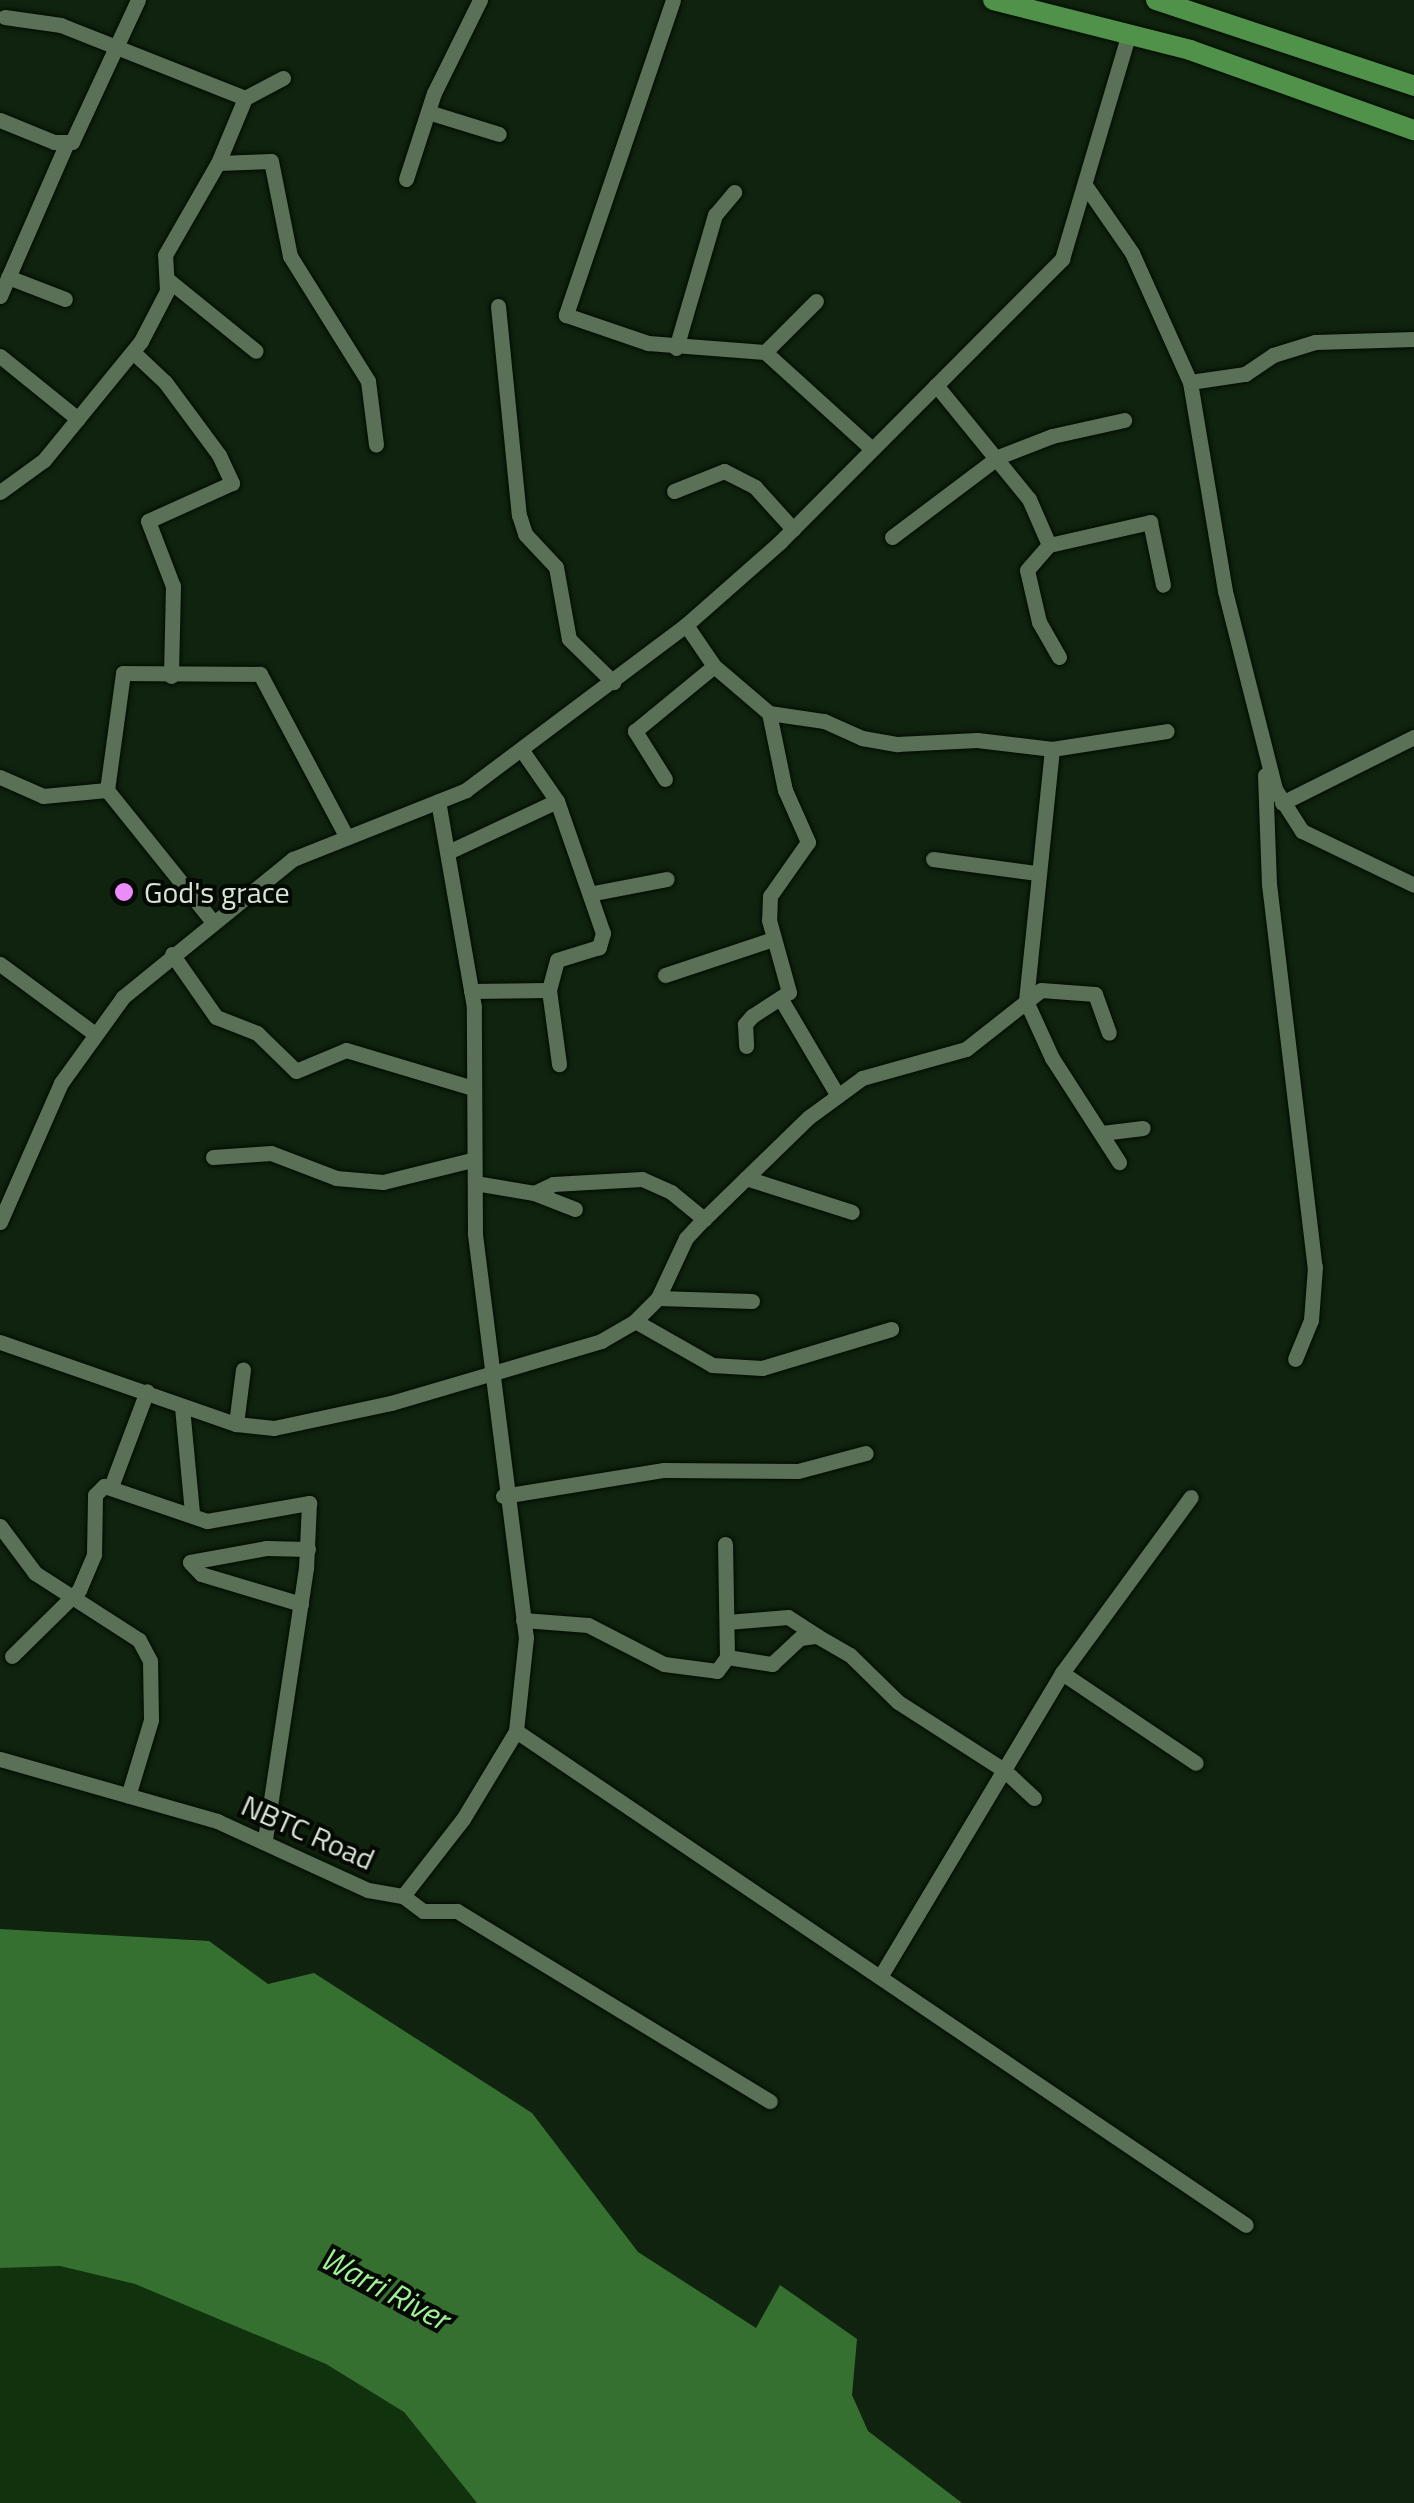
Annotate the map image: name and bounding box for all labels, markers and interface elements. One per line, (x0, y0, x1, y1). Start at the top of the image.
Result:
place label: God's grace (144, 874, 290, 910)
marker: God's grace (113, 881, 135, 903)
street label: NBTC Road (236, 1787, 380, 1877)
water label: Warri River (314, 2238, 456, 2338)

